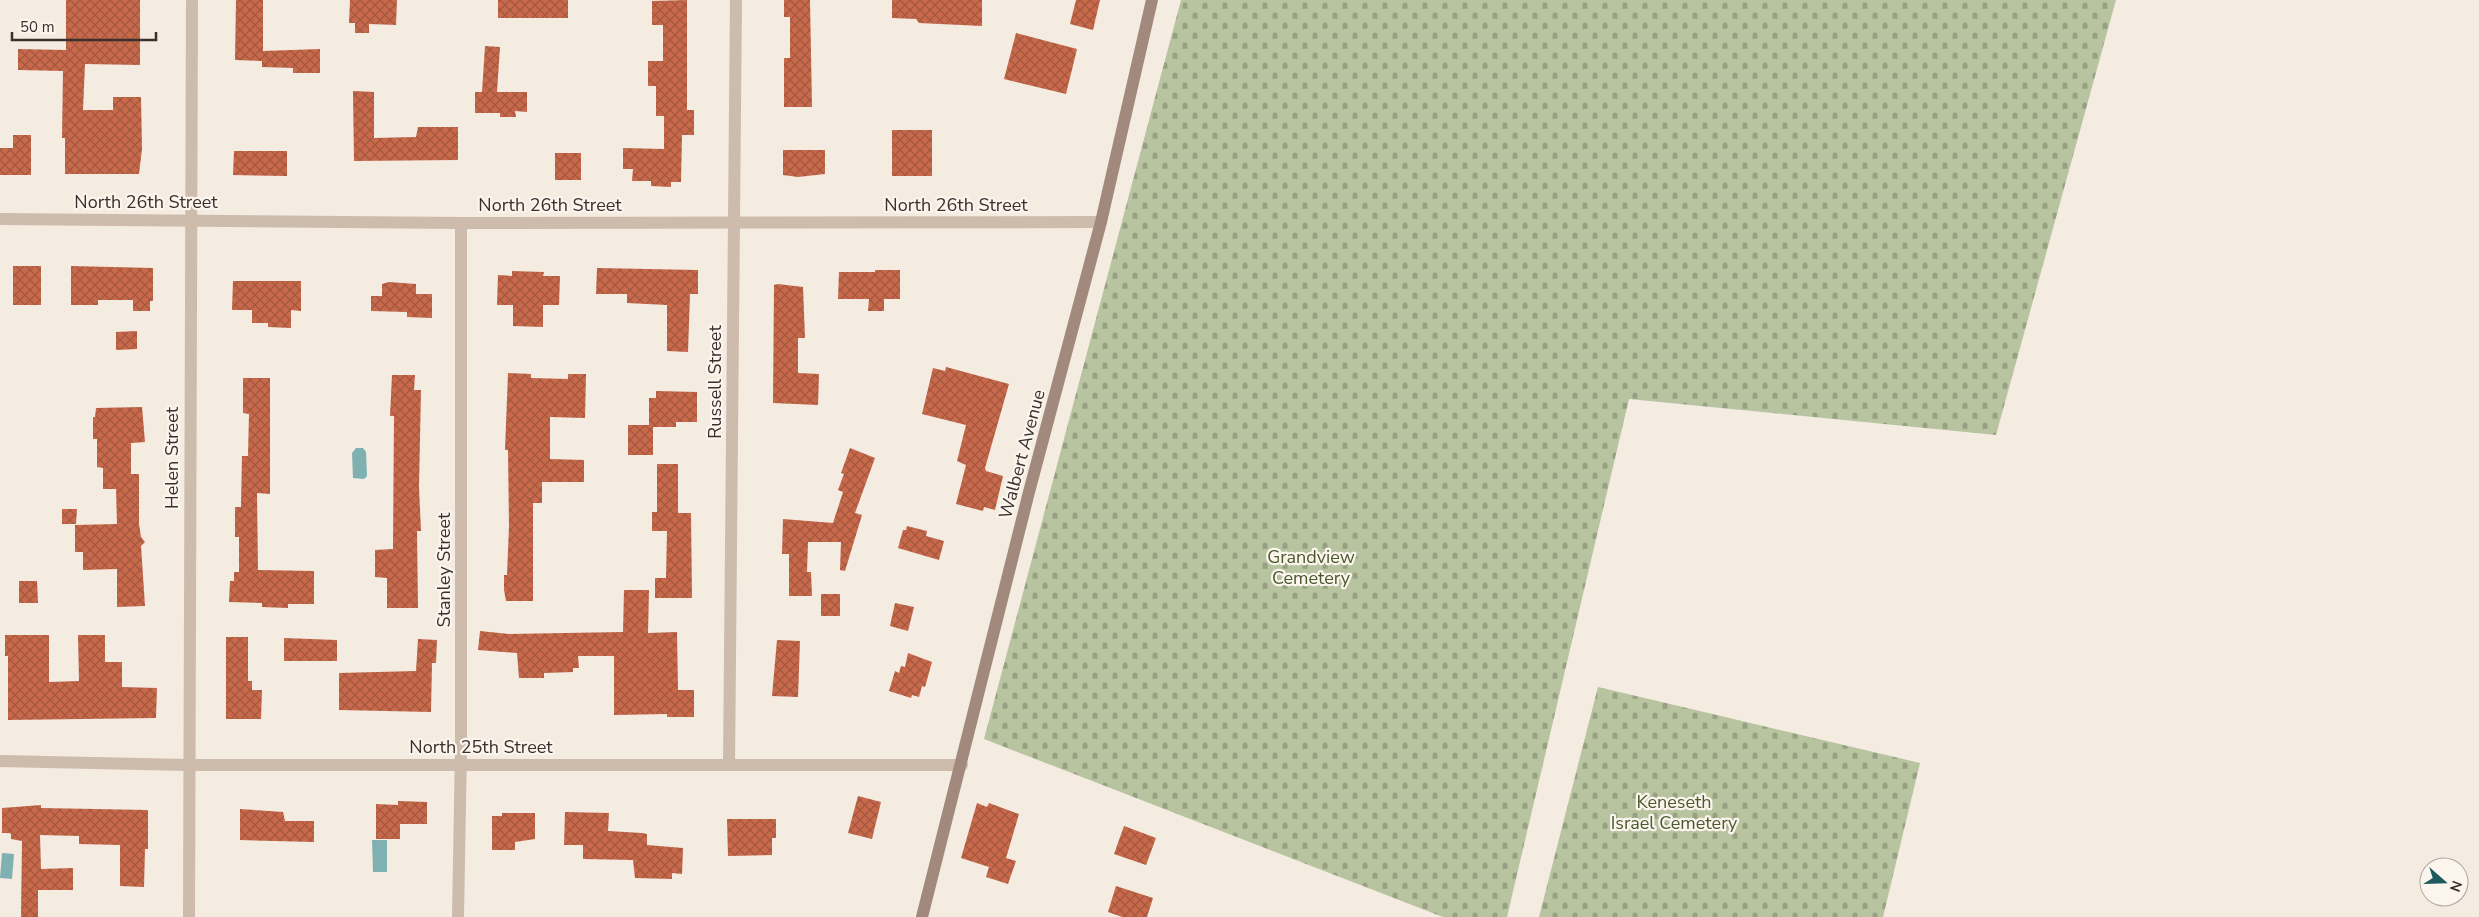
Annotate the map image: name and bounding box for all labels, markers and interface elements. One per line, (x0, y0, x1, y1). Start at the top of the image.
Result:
scale bar (12, 10, 156, 42)
text: 50 m (20, 17, 55, 37)
street label: North 26th Street (74, 190, 218, 214)
street label: North 26th Street (478, 193, 622, 217)
street label: North 26th Street (884, 193, 1028, 217)
street label: Russell Street (703, 325, 727, 439)
street label: Walbert Avenue (993, 387, 1051, 521)
street label: Helen Street (160, 406, 184, 509)
street label: Stanley Street (432, 512, 456, 627)
park label: Grandview Cemetery (1267, 545, 1355, 590)
street label: North 25th Street (409, 735, 553, 759)
park label: Keneseth Israel Cemetery (1611, 790, 1738, 835)
north arrow (2419, 857, 2469, 907)
text: N (2445, 878, 2466, 894)

